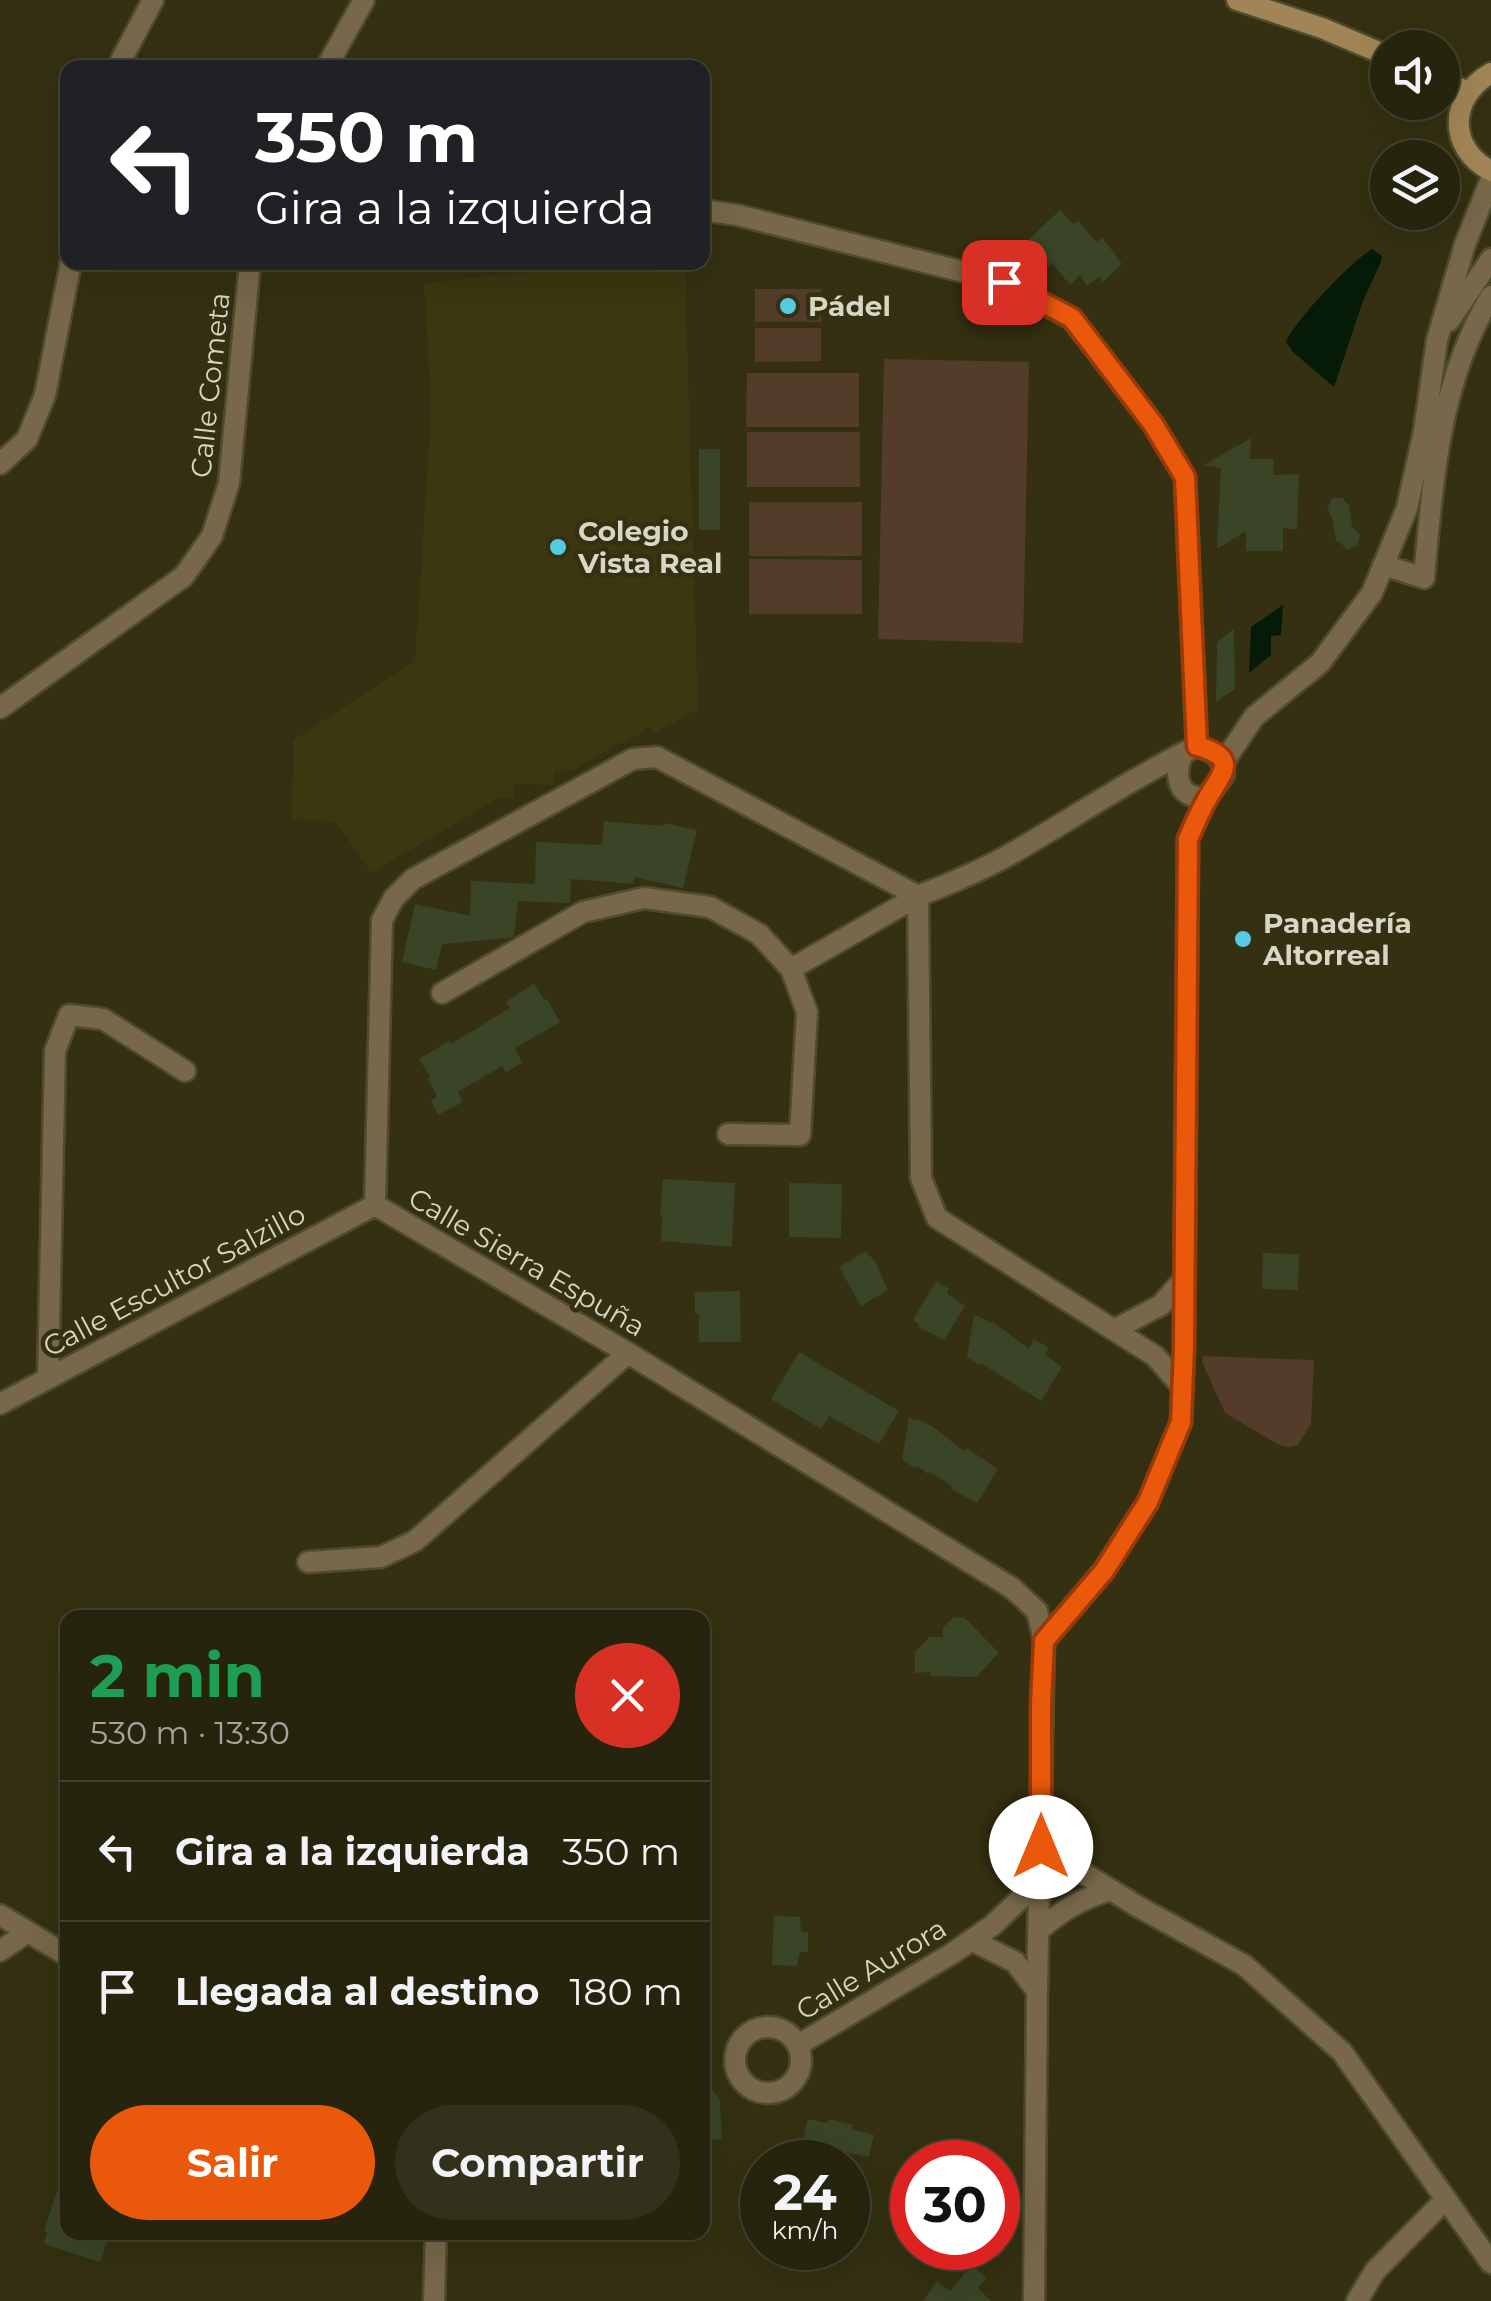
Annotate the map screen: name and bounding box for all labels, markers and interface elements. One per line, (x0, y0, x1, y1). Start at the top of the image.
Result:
map controls (1370, 30, 1460, 230)
button: sound (1370, 30, 1460, 120)
text: 350 m (255, 94, 478, 180)
icon: left (90, 100, 220, 230)
button: layers (1370, 140, 1460, 230)
text: Gira a la izquierda (255, 180, 655, 235)
pin (962, 240, 1047, 325)
icon: arrive (977, 255, 1032, 310)
place label: Pádel (808, 289, 891, 323)
street label: Calle Cometa (183, 291, 237, 479)
marker: Pádel (777, 295, 799, 317)
place label: Colegio Vista Real (577, 514, 722, 580)
marker: Colegio Vista Real (547, 536, 569, 558)
place label: Panadería Altorreal (1262, 906, 1412, 972)
marker: Panadería Altorreal (1232, 928, 1254, 950)
street label: Calle Sierra Espuña (403, 1180, 651, 1344)
street label: Calle Escultor Salzillo (37, 1196, 311, 1364)
text: 2 min (90, 1639, 265, 1712)
button: close (575, 1643, 680, 1748)
text: 530 m · 13:30 (90, 1713, 290, 1752)
position arrow (989, 1795, 1093, 1899)
icon: left (90, 1824, 145, 1879)
text: Gira a la izquierda (175, 1828, 530, 1875)
text: 350 m (562, 1828, 680, 1875)
street label: Calle Aurora (790, 1911, 952, 2027)
icon: arrive (90, 1964, 145, 2019)
text: Llegada al destino (175, 1968, 539, 2015)
text: 180 m (569, 1968, 683, 2015)
button: Salir (90, 2105, 375, 2220)
button: Compartir (395, 2105, 680, 2220)
speed limit sign: 30 (890, 2140, 1020, 2270)
text: 24 (773, 2162, 837, 2223)
text: km/h (772, 2215, 838, 2245)

